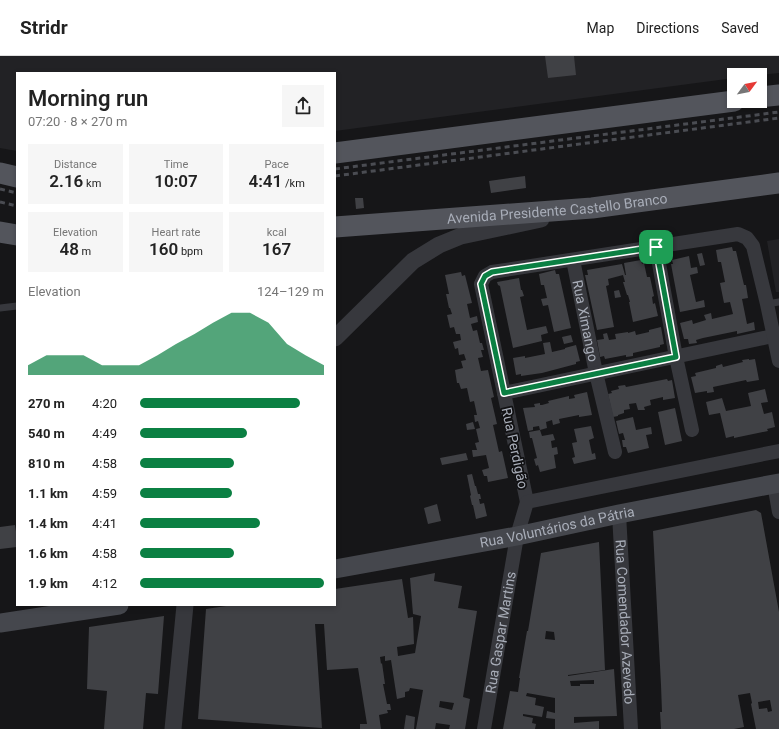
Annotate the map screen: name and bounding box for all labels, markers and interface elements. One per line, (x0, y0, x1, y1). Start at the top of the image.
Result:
text: Stridr (20, 16, 68, 39)
text: Map (587, 20, 614, 36)
text: Directions (636, 20, 699, 36)
text: Saved (721, 20, 759, 36)
north arrow (727, 68, 767, 108)
map controls (727, 68, 767, 108)
button: share (282, 85, 324, 127)
text: Morning run (28, 86, 148, 111)
text: 07:20 · 8 × 270 m (28, 114, 127, 129)
text: Distance (54, 158, 97, 171)
text: Time (164, 158, 188, 171)
text: Pace (264, 158, 289, 171)
text: 2.16 (49, 171, 83, 191)
text: 10:07 (154, 171, 198, 191)
text: 4:41 (249, 171, 282, 191)
text: km (83, 177, 101, 190)
text: /km (282, 177, 305, 190)
street label: Avenida Presidente Castello Branco (446, 190, 668, 227)
text: Elevation (53, 226, 98, 239)
text: Heart rate (152, 226, 200, 239)
text: kcal (267, 226, 287, 239)
pin (639, 230, 673, 264)
icon: arrive (645, 236, 667, 258)
text: 48 (59, 239, 79, 259)
text: 160 (149, 239, 178, 259)
text: 167 (262, 239, 291, 259)
text: m (79, 245, 91, 258)
text: bpm (178, 245, 203, 258)
street label: Rua Ximango (569, 278, 602, 363)
text: Elevation (28, 284, 81, 299)
text: 124–129 m (257, 284, 324, 299)
text: 270 m (28, 396, 65, 411)
text: 4:20 (92, 396, 117, 411)
street label: Rua Perdigão (499, 406, 531, 490)
text: 540 m (28, 426, 65, 441)
text: 4:49 (92, 426, 117, 441)
text: 810 m (28, 456, 65, 471)
text: 4:58 (92, 456, 117, 471)
text: 1.1 km (28, 486, 68, 501)
text: 4:59 (92, 486, 117, 501)
street label: Rua Voluntários da Pátria (478, 503, 636, 551)
text: 1.4 km (28, 516, 68, 531)
text: 4:41 (92, 516, 117, 531)
street label: Rua Comendador Azevedo (612, 539, 638, 705)
text: 1.6 km (28, 546, 68, 561)
text: 4:58 (92, 546, 117, 561)
street label: Rua Gaspar Martins (482, 570, 519, 695)
text: 1.9 km (28, 576, 68, 591)
text: 4:12 (92, 576, 117, 591)

